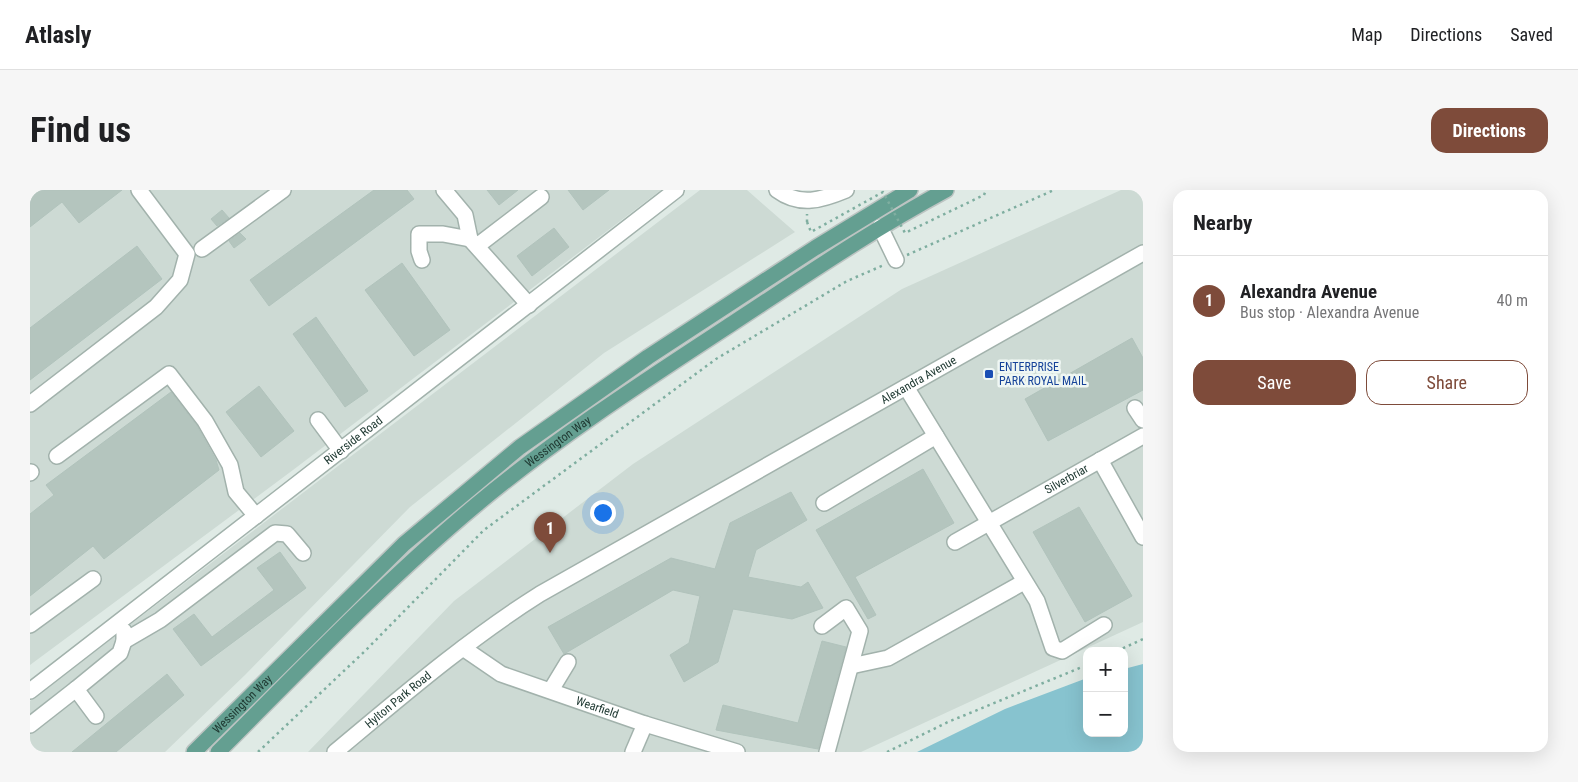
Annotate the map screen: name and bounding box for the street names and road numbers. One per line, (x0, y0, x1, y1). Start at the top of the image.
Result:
street label: Alexandra Avenue (878, 353, 959, 407)
street label: Riverside Road (321, 413, 385, 467)
street label: Wessington Way (522, 413, 594, 470)
street label: Silverbriar (1042, 461, 1091, 497)
street label: Hylton Park Road (362, 668, 434, 731)
street label: Wessington Way (210, 672, 275, 736)
street label: Wearfield (574, 694, 621, 721)

